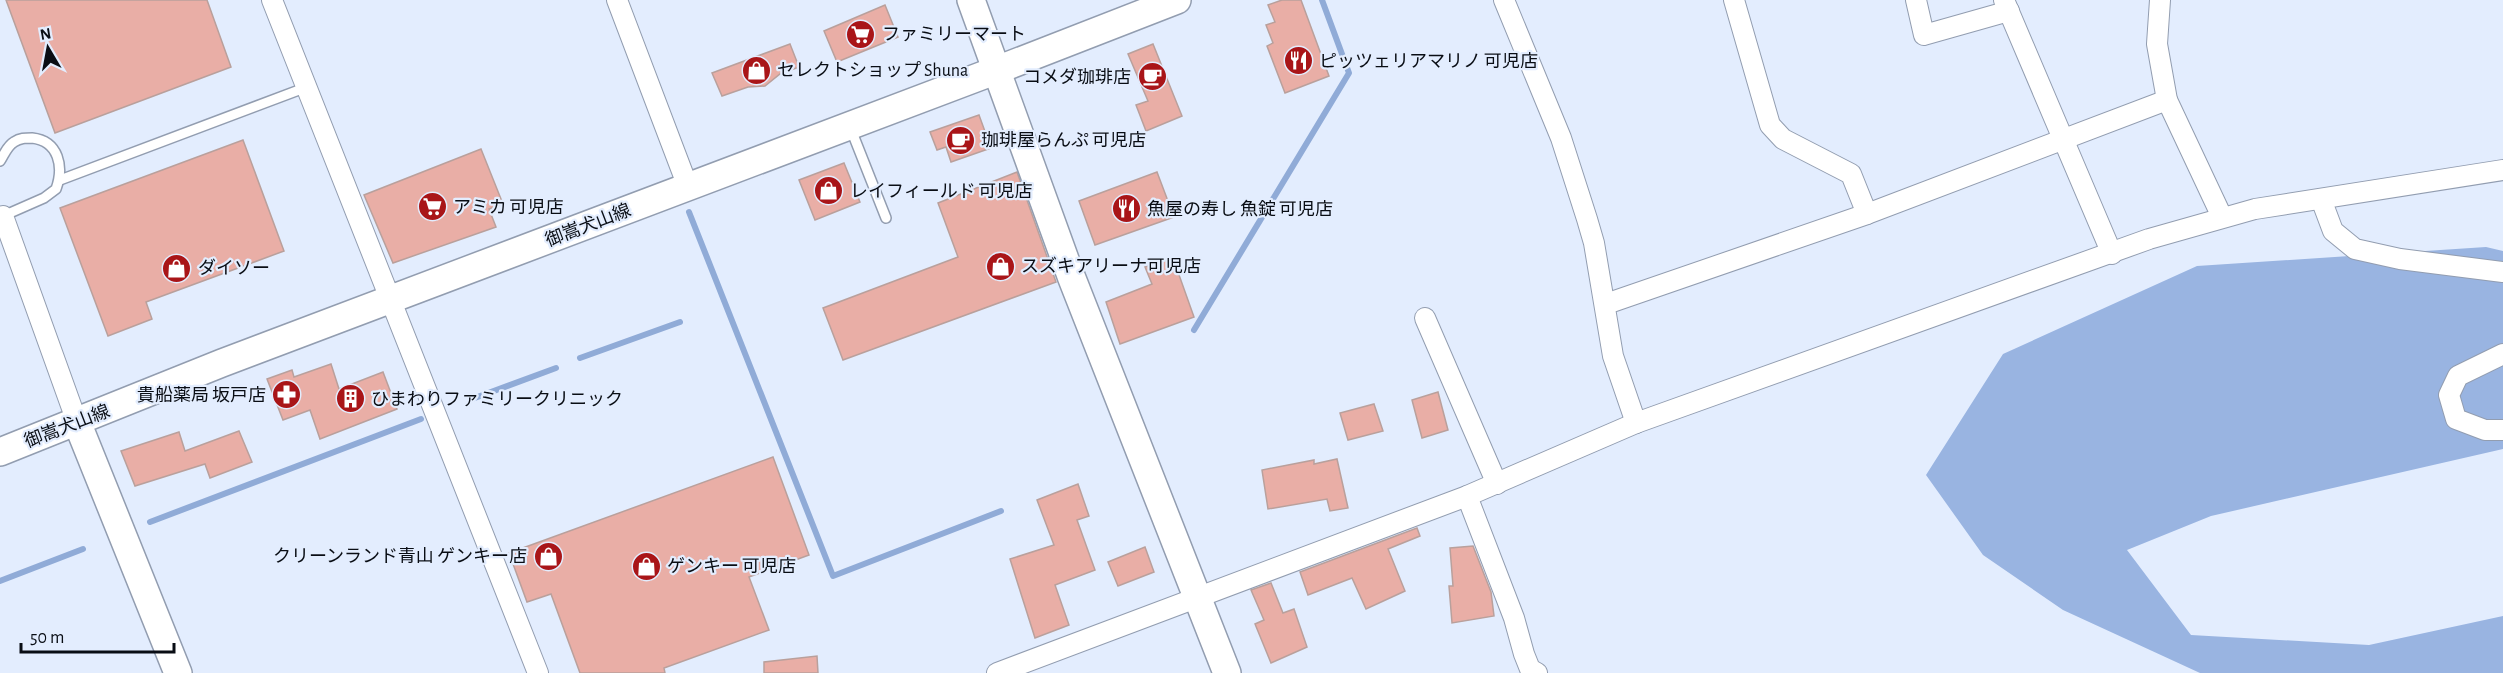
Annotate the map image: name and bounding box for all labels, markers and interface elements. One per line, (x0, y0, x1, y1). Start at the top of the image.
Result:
north arrow (18, 18, 78, 78)
supermarket icon: ファミリーマート (845, 18, 877, 50)
text: N (39, 25, 52, 43)
place label: ファミリーマート (882, 26, 1026, 44)
restaurant icon: ピッツェリアマリノ 可児店 (1282, 45, 1314, 77)
place label: ピッツェリアマリノ 可児店 (1319, 52, 1538, 71)
shop icon: セレクトショップ Shuna (740, 54, 772, 86)
place label: セレクトショップ Shuna (777, 61, 968, 80)
cafe icon: コメダ珈琲店 (1136, 61, 1168, 93)
place label: コメダ珈琲店 (1023, 67, 1131, 87)
cafe icon: 珈琲屋らんぷ 可児店 (944, 124, 976, 156)
place label: 珈琲屋らんぷ 可児店 (981, 131, 1146, 150)
shop icon: レイフィールド 可児店 (813, 175, 845, 207)
place label: レイフィールド 可児店 (850, 182, 1033, 201)
supermarket icon: アミカ 可児店 (416, 191, 448, 223)
restaurant icon: 魚屋の寿し 魚錠 可児店 (1110, 193, 1142, 225)
place label: アミカ 可児店 (453, 198, 564, 217)
place label: 魚屋の寿し 魚錠 可児店 (1147, 199, 1333, 219)
street label: 御嵩犬山線 (542, 200, 634, 250)
shop icon: スズキアリーナ可児店 (984, 250, 1016, 282)
shop icon: ダイソー (161, 252, 193, 284)
place label: スズキアリーナ可児店 (1021, 256, 1201, 276)
place label: ダイソー (198, 258, 270, 278)
pharmacy icon: 貴船薬局 坂戸店 (271, 379, 303, 411)
building icon: ひまわりファミリークリニック (334, 383, 366, 415)
place label: 貴船薬局 坂戸店 (137, 385, 266, 405)
place label: ひまわりファミリークリニック (371, 390, 623, 409)
street label: 御嵩犬山線 (21, 401, 113, 451)
shop icon: クリーンランド青山 ゲンキー店 (532, 540, 564, 572)
place label: クリーンランド青山 ゲンキー店 (273, 547, 527, 566)
shop icon: ゲンキー 可児店 (630, 550, 662, 582)
place label: ゲンキー 可児店 (667, 557, 796, 576)
scale bar (21, 616, 174, 654)
text: 50 m (30, 629, 64, 647)

